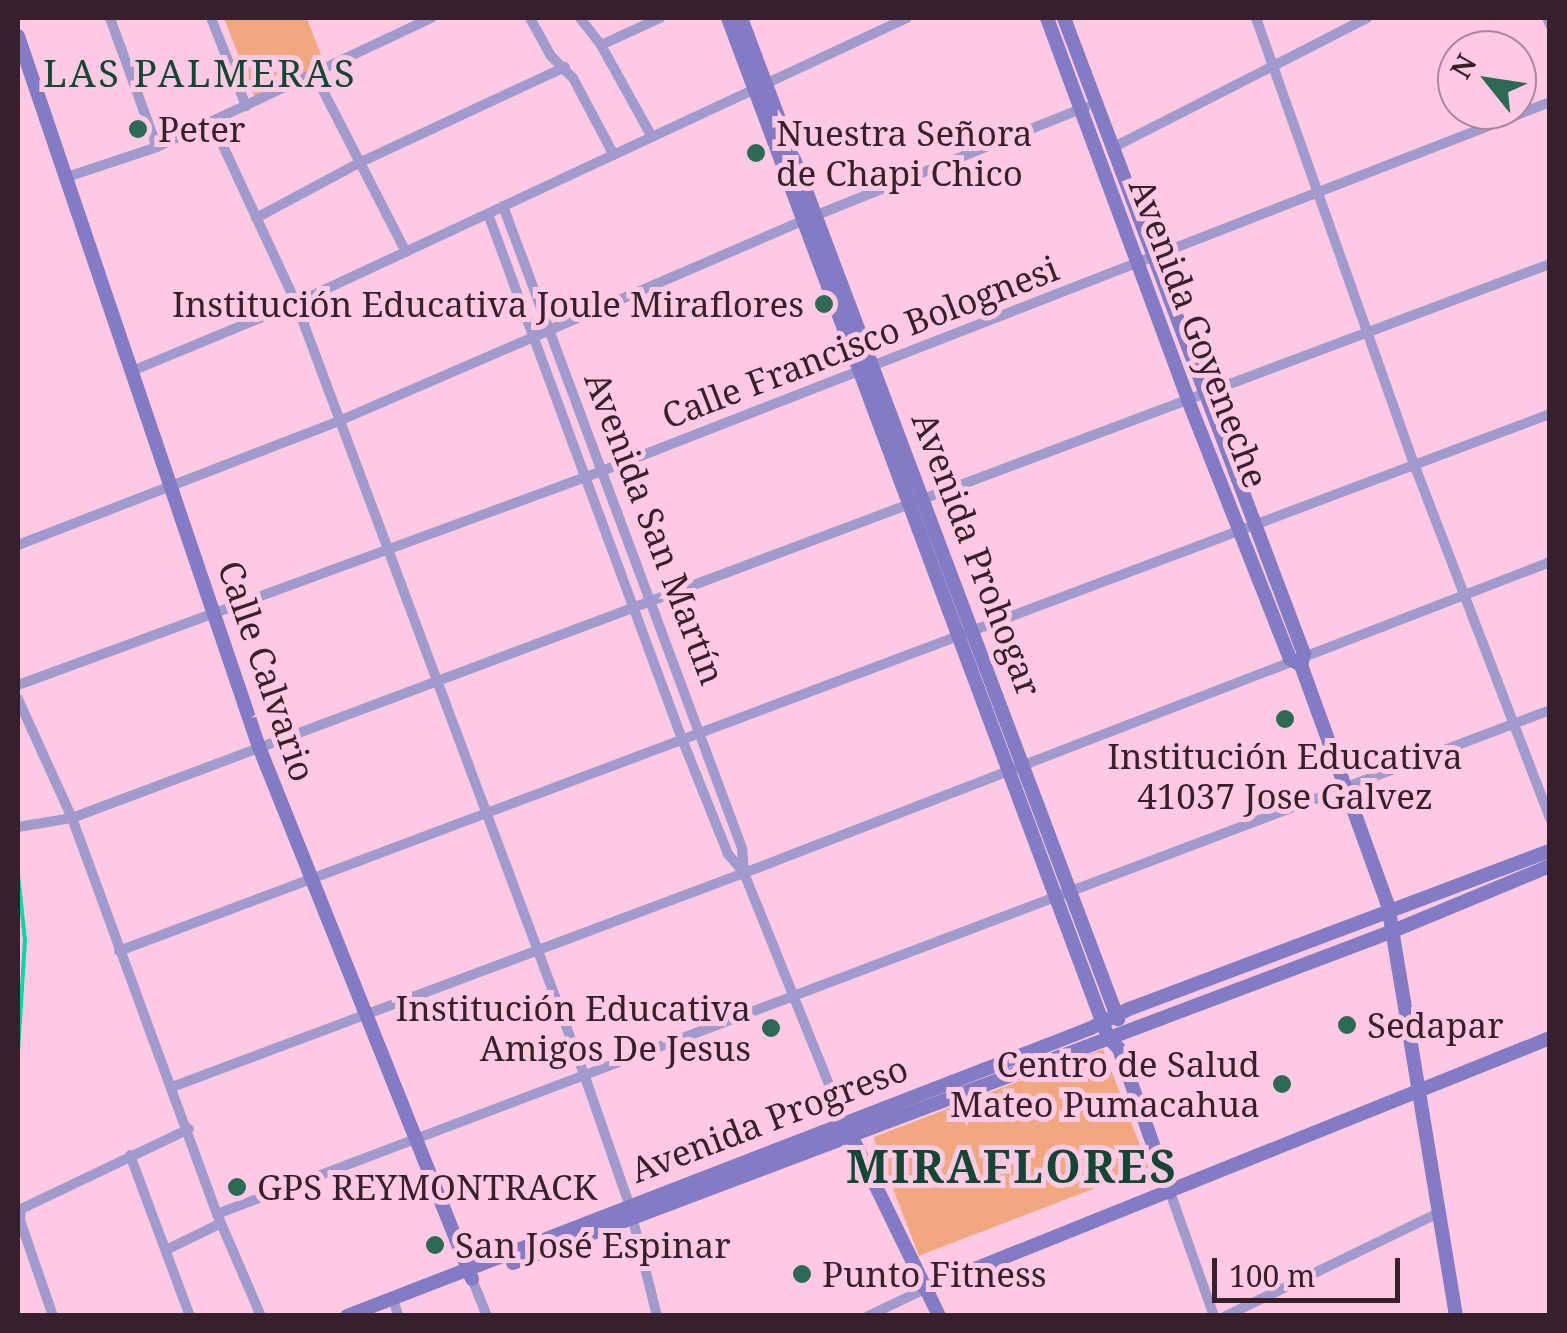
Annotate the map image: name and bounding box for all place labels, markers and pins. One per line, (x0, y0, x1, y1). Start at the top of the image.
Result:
place label: Peter (158, 108, 245, 150)
place label: Nuestra Señora de Chapi Chico (776, 112, 1032, 194)
marker: Peter (127, 118, 149, 140)
marker: Nuestra Señora de Chapi Chico (745, 142, 767, 164)
place label: Institución Educativa Joule Miraflores (172, 283, 804, 325)
marker: Institución Educativa Joule Miraflores (813, 293, 835, 315)
marker: Institución Educativa 41037 Jose Galvez (1274, 708, 1296, 730)
place label: Institución Educativa 41037 Jose Galvez (1107, 735, 1463, 817)
place label: Institución Educativa Amigos De Jesus (396, 987, 751, 1069)
place label: Sedapar (1367, 1004, 1504, 1046)
marker: Sedapar (1336, 1014, 1358, 1036)
marker: Institución Educativa Amigos De Jesus (760, 1017, 782, 1039)
place label: Centro de Salud Mateo Pumacahua (950, 1043, 1260, 1125)
marker: Centro de Salud Mateo Pumacahua (1269, 1071, 1295, 1097)
place label: GPS REYMONTRACK (257, 1166, 597, 1208)
marker: GPS REYMONTRACK (226, 1176, 248, 1198)
place label: San José Espinar (455, 1224, 731, 1266)
marker: San José Espinar (424, 1234, 446, 1256)
place label: Punto Fitness (822, 1253, 1047, 1295)
marker: Punto Fitness (791, 1263, 813, 1285)

